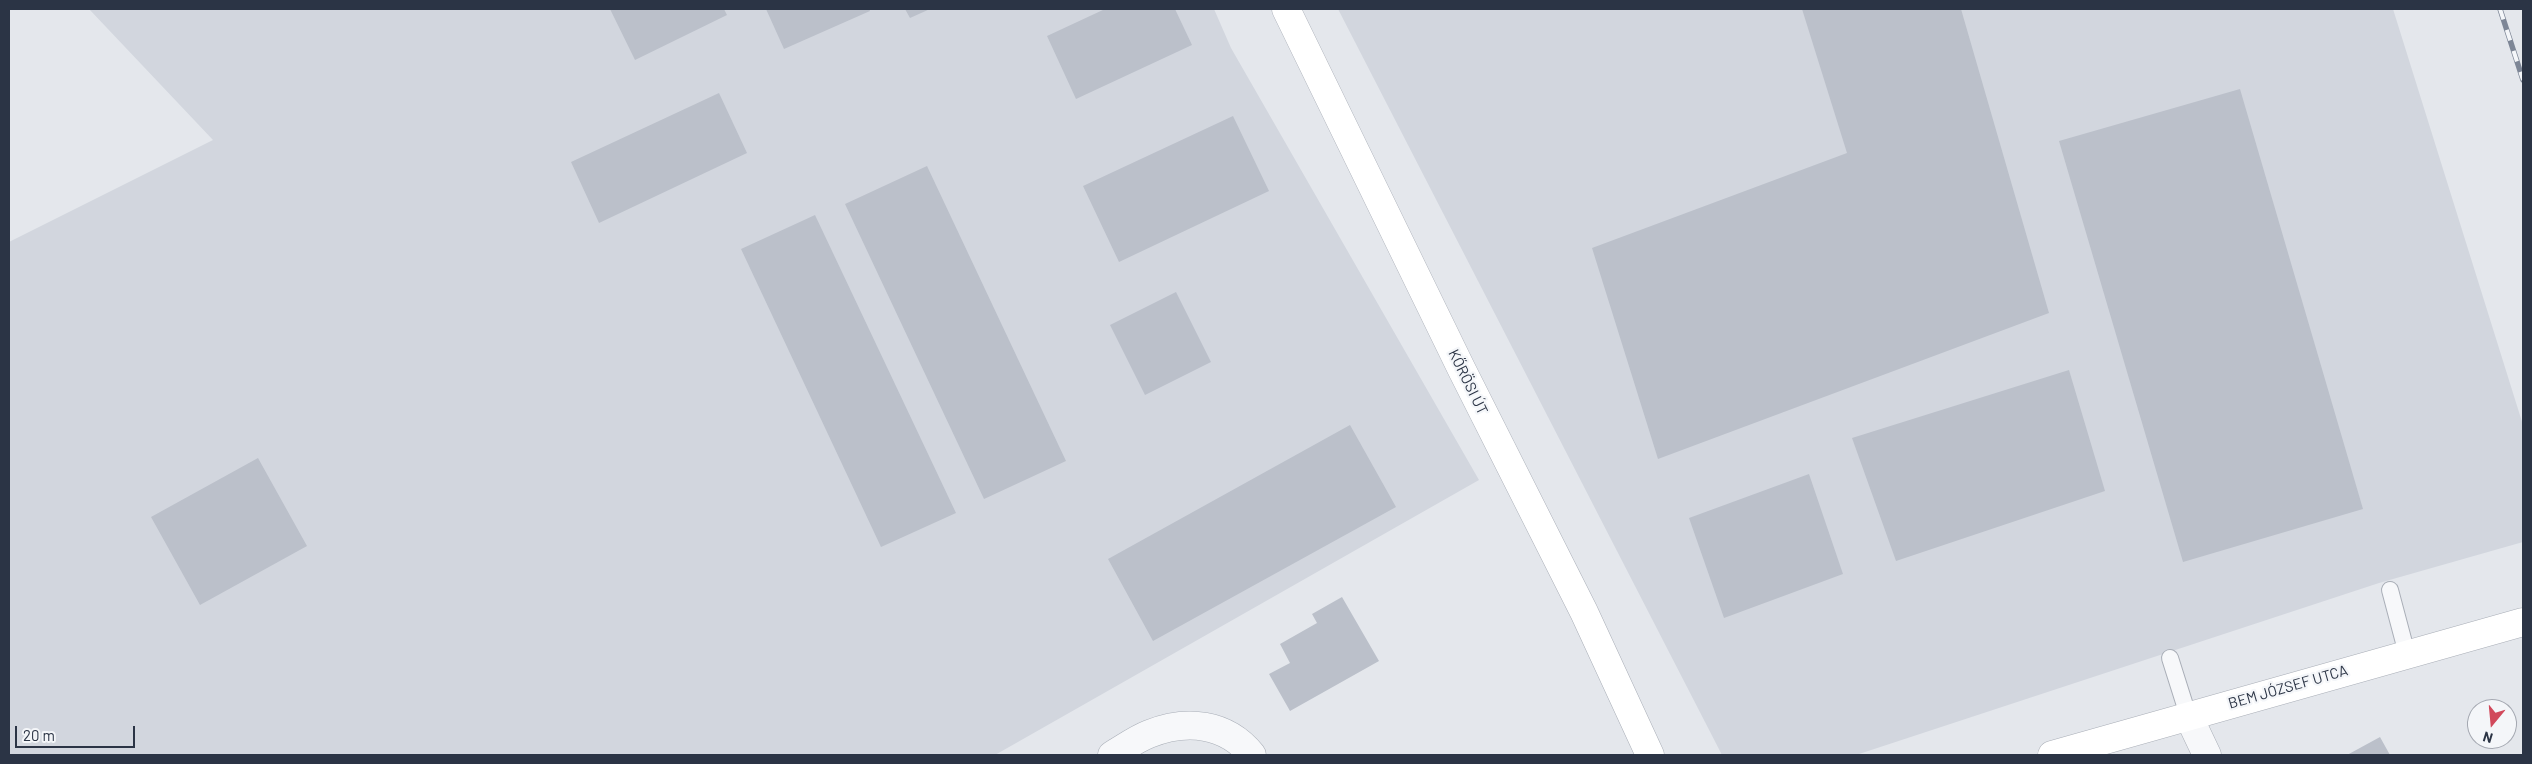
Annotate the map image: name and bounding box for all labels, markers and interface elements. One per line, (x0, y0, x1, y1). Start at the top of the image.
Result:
street label: KŐRÖSI ÚT (1444, 346, 1492, 418)
street label: BEM JÓZSEF UTCA (2226, 661, 2350, 713)
north arrow (2467, 699, 2517, 749)
scale bar (18, 716, 138, 748)
text: 20 m (23, 726, 55, 744)
text: N (2481, 728, 2495, 747)

